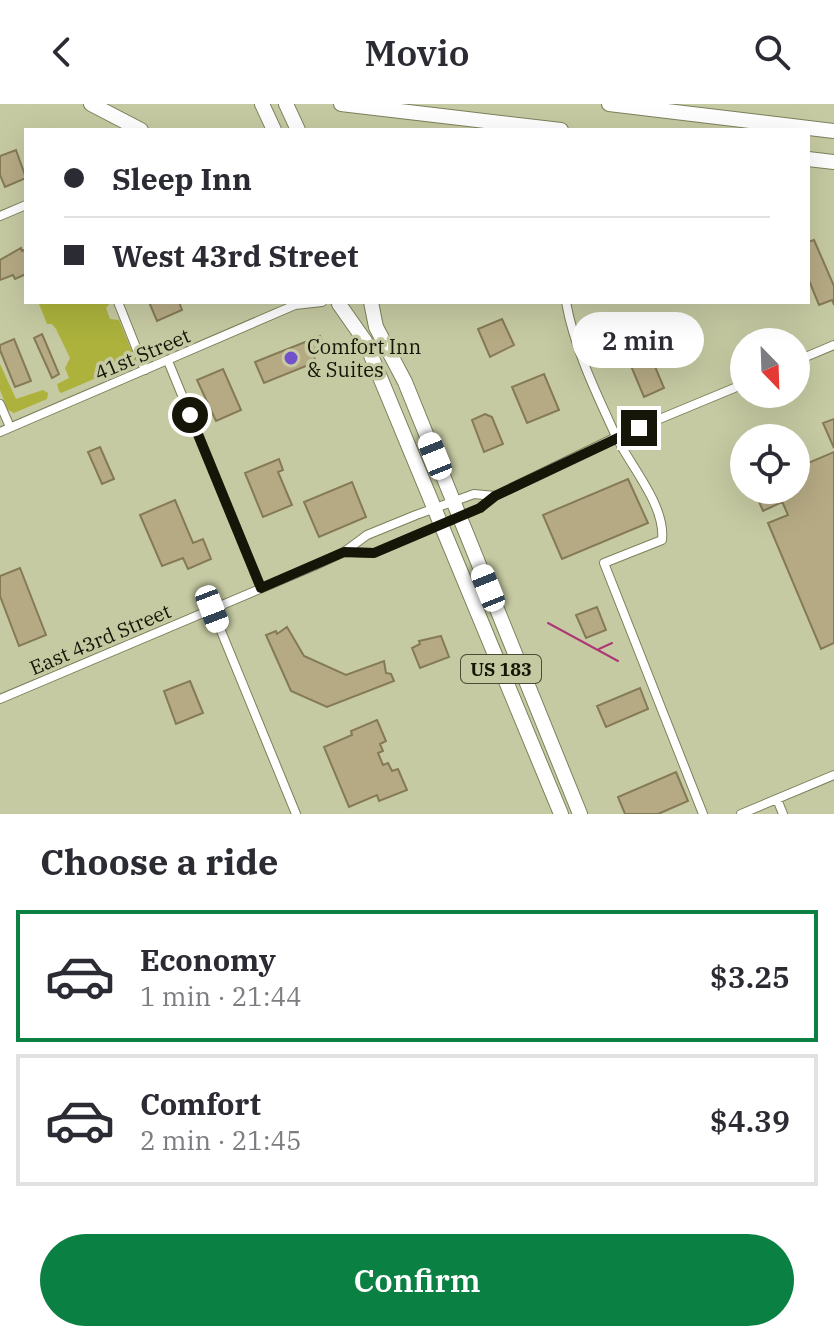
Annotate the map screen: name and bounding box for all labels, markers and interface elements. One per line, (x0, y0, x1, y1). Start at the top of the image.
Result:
text: Movio (365, 29, 469, 76)
icon: back (40, 30, 84, 74)
icon: search (750, 30, 794, 74)
text: Sleep Inn (112, 159, 252, 198)
text: West 43rd Street (112, 236, 358, 275)
callout: 2 min (573, 312, 705, 368)
street label: 41st Street (90, 322, 194, 386)
text: 2 min (602, 323, 674, 357)
north arrow (730, 328, 810, 408)
map controls (730, 328, 810, 504)
place label: Comfort Inn & Suites (307, 333, 422, 383)
marker: Comfort Inn & Suites (282, 349, 300, 367)
route start (172, 397, 208, 433)
route end (621, 410, 657, 446)
button: locate (730, 424, 810, 504)
car (415, 429, 455, 483)
car (468, 561, 508, 615)
car (192, 582, 232, 636)
street label: East 43rd Street (25, 597, 175, 681)
road number: US 183 (461, 655, 541, 683)
text: Choose a ride (40, 838, 279, 885)
icon: car (44, 940, 116, 1012)
text: Economy (140, 940, 276, 979)
text: $3.25 (710, 957, 790, 996)
text: 1 min · 21:44 (140, 979, 302, 1013)
icon: car (44, 1084, 116, 1156)
text: Comfort (140, 1084, 261, 1123)
text: $4.39 (710, 1101, 790, 1140)
text: 2 min · 21:45 (140, 1123, 302, 1157)
button: Confirm (40, 1234, 794, 1326)

